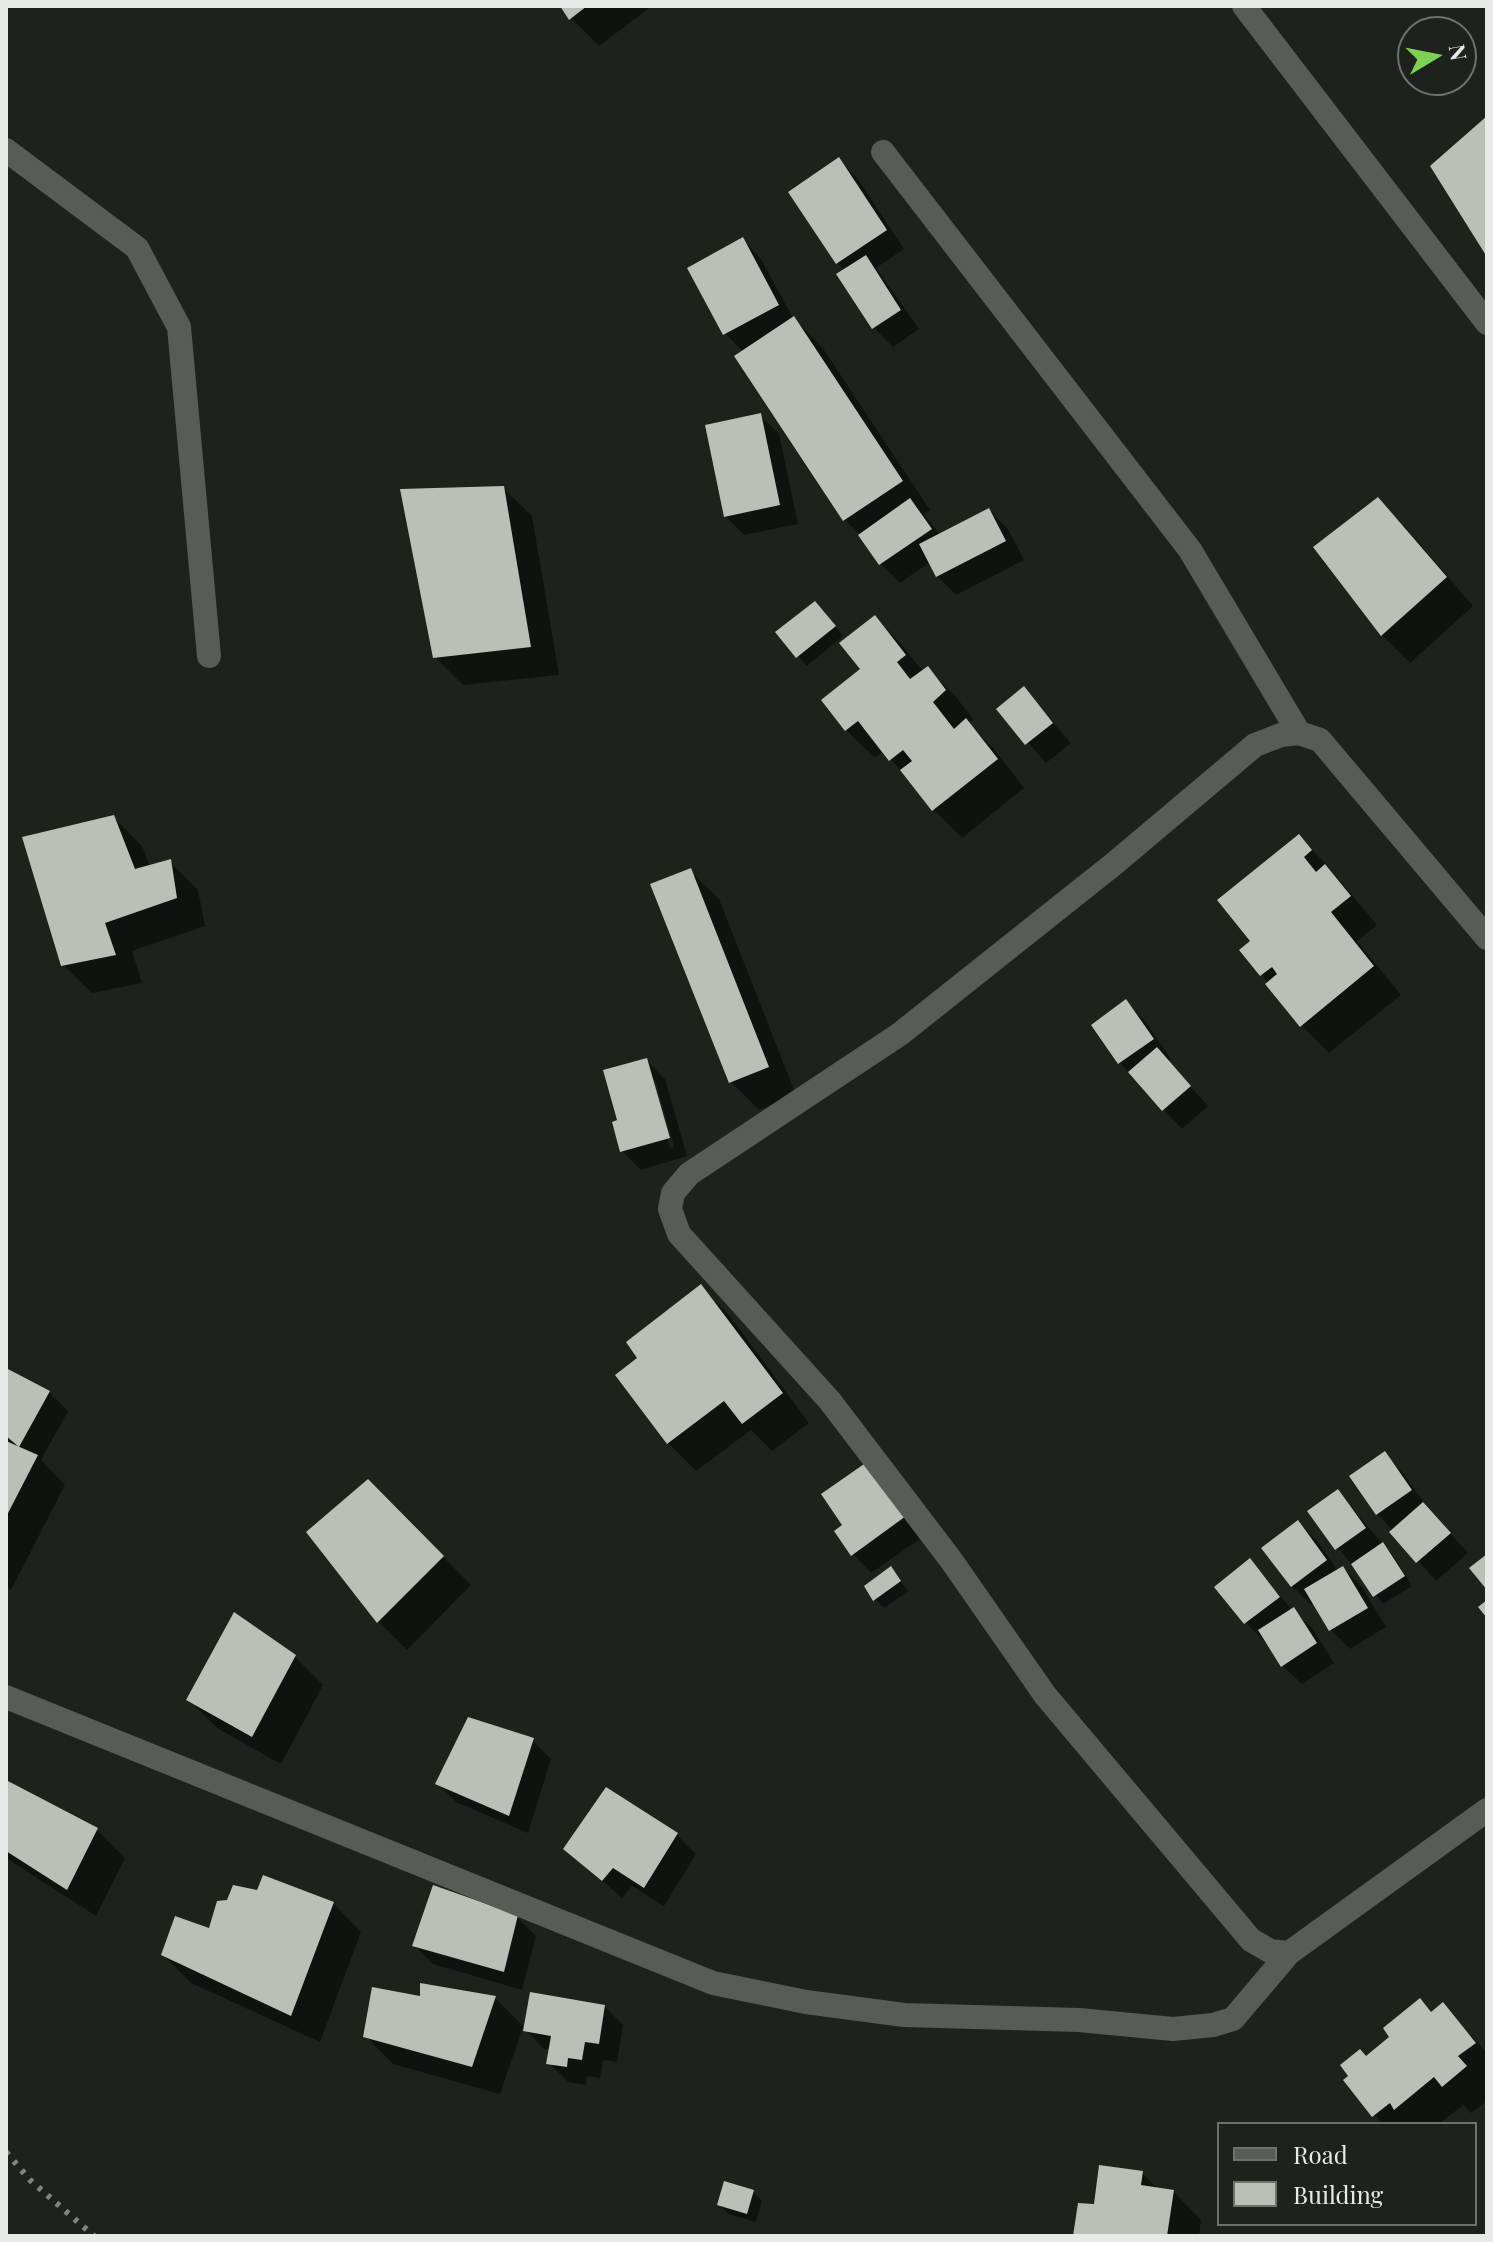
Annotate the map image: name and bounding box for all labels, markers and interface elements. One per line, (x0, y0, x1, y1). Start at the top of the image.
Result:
north arrow (1397, 16, 1477, 96)
text: N (1443, 42, 1475, 63)
legend (1217, 2122, 1477, 2226)
text: Road (1293, 2138, 1348, 2170)
text: Building (1293, 2178, 1383, 2210)

